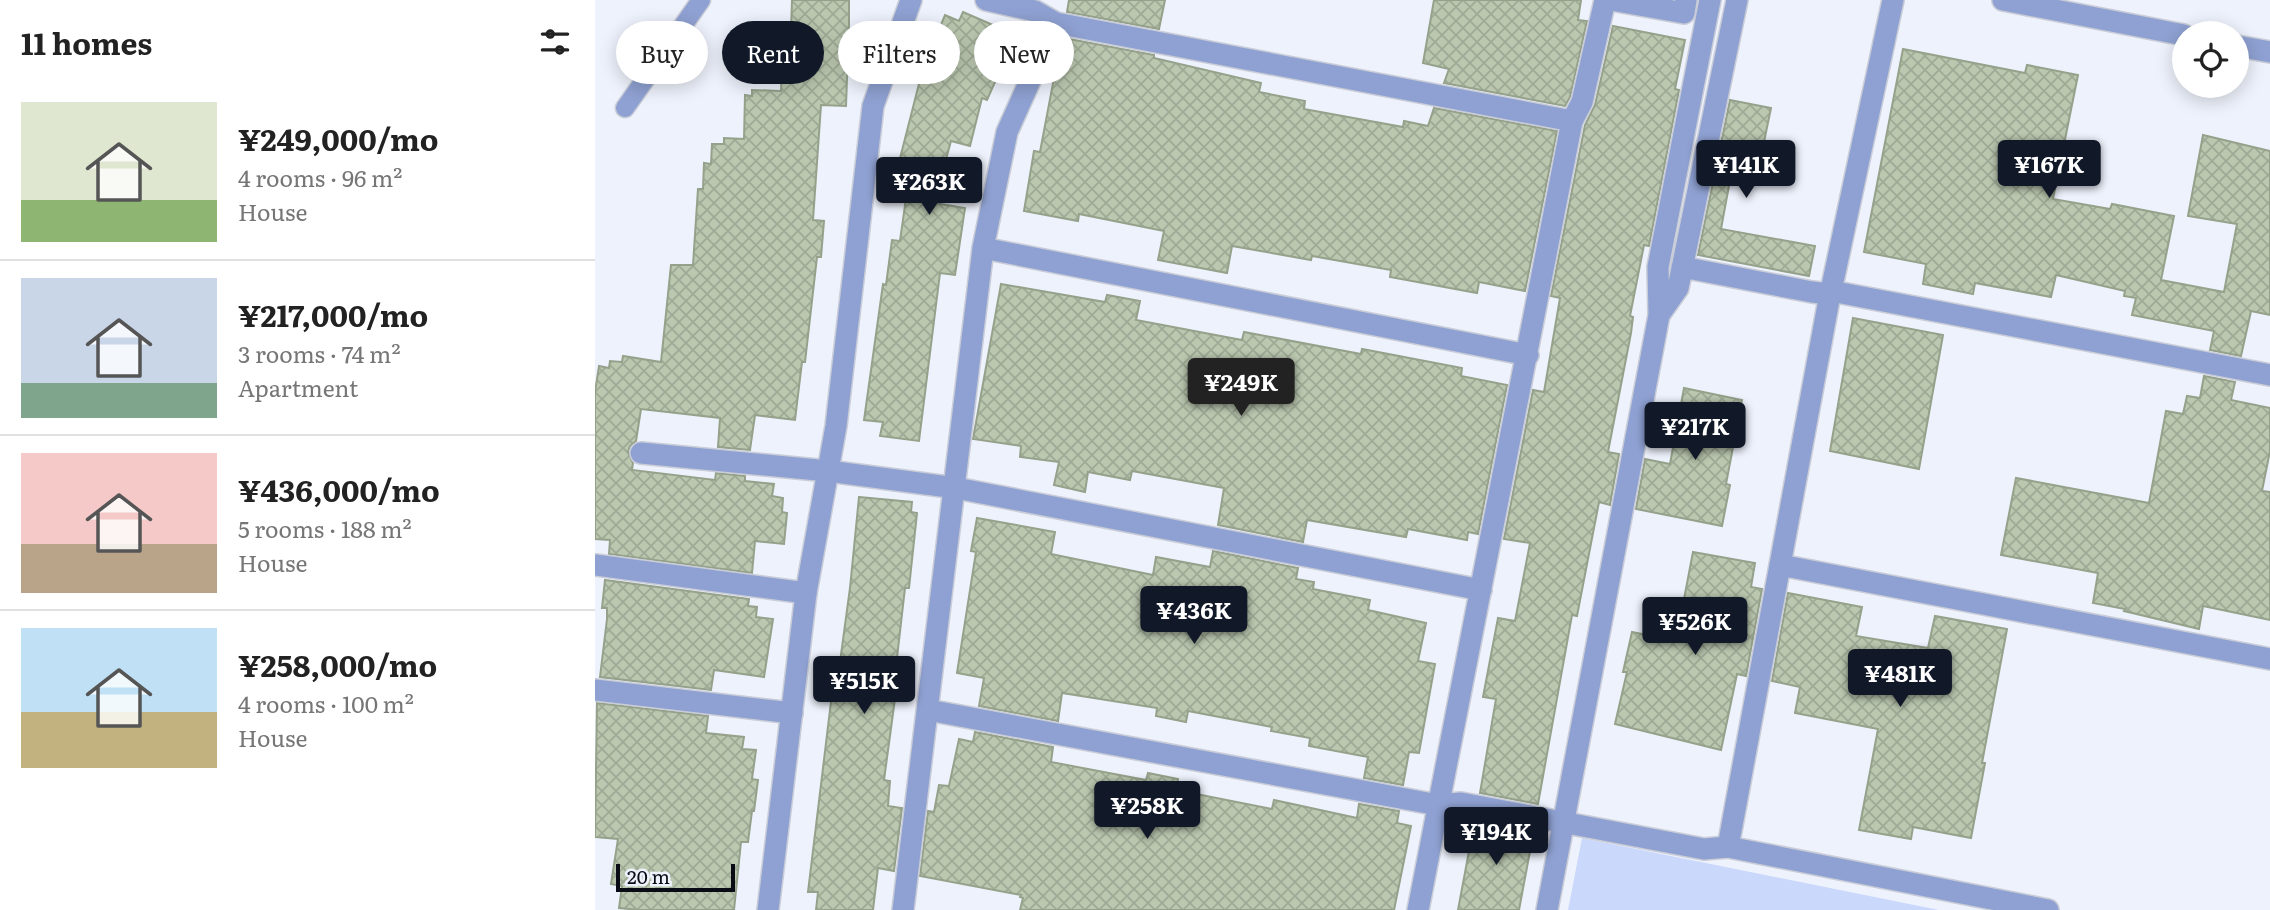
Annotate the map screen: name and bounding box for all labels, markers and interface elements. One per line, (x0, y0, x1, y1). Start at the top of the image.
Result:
text: 11 homes (21, 20, 152, 64)
chip: Buy (616, 21, 708, 84)
chip: Rent (722, 21, 824, 84)
chip: Filters (838, 21, 960, 84)
chip: New (974, 21, 1074, 84)
map controls (2172, 21, 2249, 98)
button: locate (2172, 21, 2249, 98)
icon: filters (536, 23, 574, 61)
text: ¥249,000/mo (238, 116, 438, 160)
icon: home (77, 130, 161, 214)
pin: ¥141K (1697, 140, 1795, 200)
pin: ¥167K (2000, 140, 2098, 200)
text: ¥141K (1712, 146, 1780, 180)
text: ¥167K (2014, 146, 2084, 180)
pin: ¥263K (880, 158, 978, 217)
text: 4 rooms · 96 m² (238, 160, 402, 194)
text: ¥263K (892, 163, 966, 197)
text: House (238, 194, 307, 228)
text: ¥217,000/mo (238, 292, 428, 336)
icon: home (77, 306, 161, 390)
text: 3 rooms · 74 m² (238, 336, 401, 370)
pin: ¥249K (1192, 358, 1290, 418)
text: ¥249K (1204, 364, 1278, 398)
text: Apartment (238, 370, 358, 404)
pin: ¥217K (1646, 402, 1744, 462)
text: ¥217K (1661, 408, 1729, 442)
text: ¥436,000/mo (238, 467, 440, 511)
icon: home (77, 481, 161, 565)
text: 5 rooms · 188 m² (238, 511, 412, 545)
text: House (238, 545, 307, 579)
pin: ¥436K (1145, 586, 1243, 646)
text: ¥436K (1156, 592, 1232, 626)
pin: ¥526K (1646, 598, 1744, 657)
text: ¥526K (1658, 603, 1732, 637)
text: ¥258,000/mo (238, 642, 437, 686)
pin: ¥481K (1851, 650, 1949, 709)
text: ¥481K (1864, 655, 1936, 689)
icon: home (77, 656, 161, 740)
pin: ¥515K (815, 656, 913, 716)
text: ¥515K (829, 662, 899, 696)
text: 4 rooms · 100 m² (238, 686, 414, 720)
text: House (238, 720, 307, 754)
pin: ¥258K (1098, 782, 1196, 841)
text: ¥258K (1110, 787, 1184, 821)
pin: ¥194K (1447, 808, 1545, 867)
text: ¥194K (1460, 813, 1532, 847)
scale bar (616, 861, 735, 893)
text: 20 m (627, 862, 670, 890)

